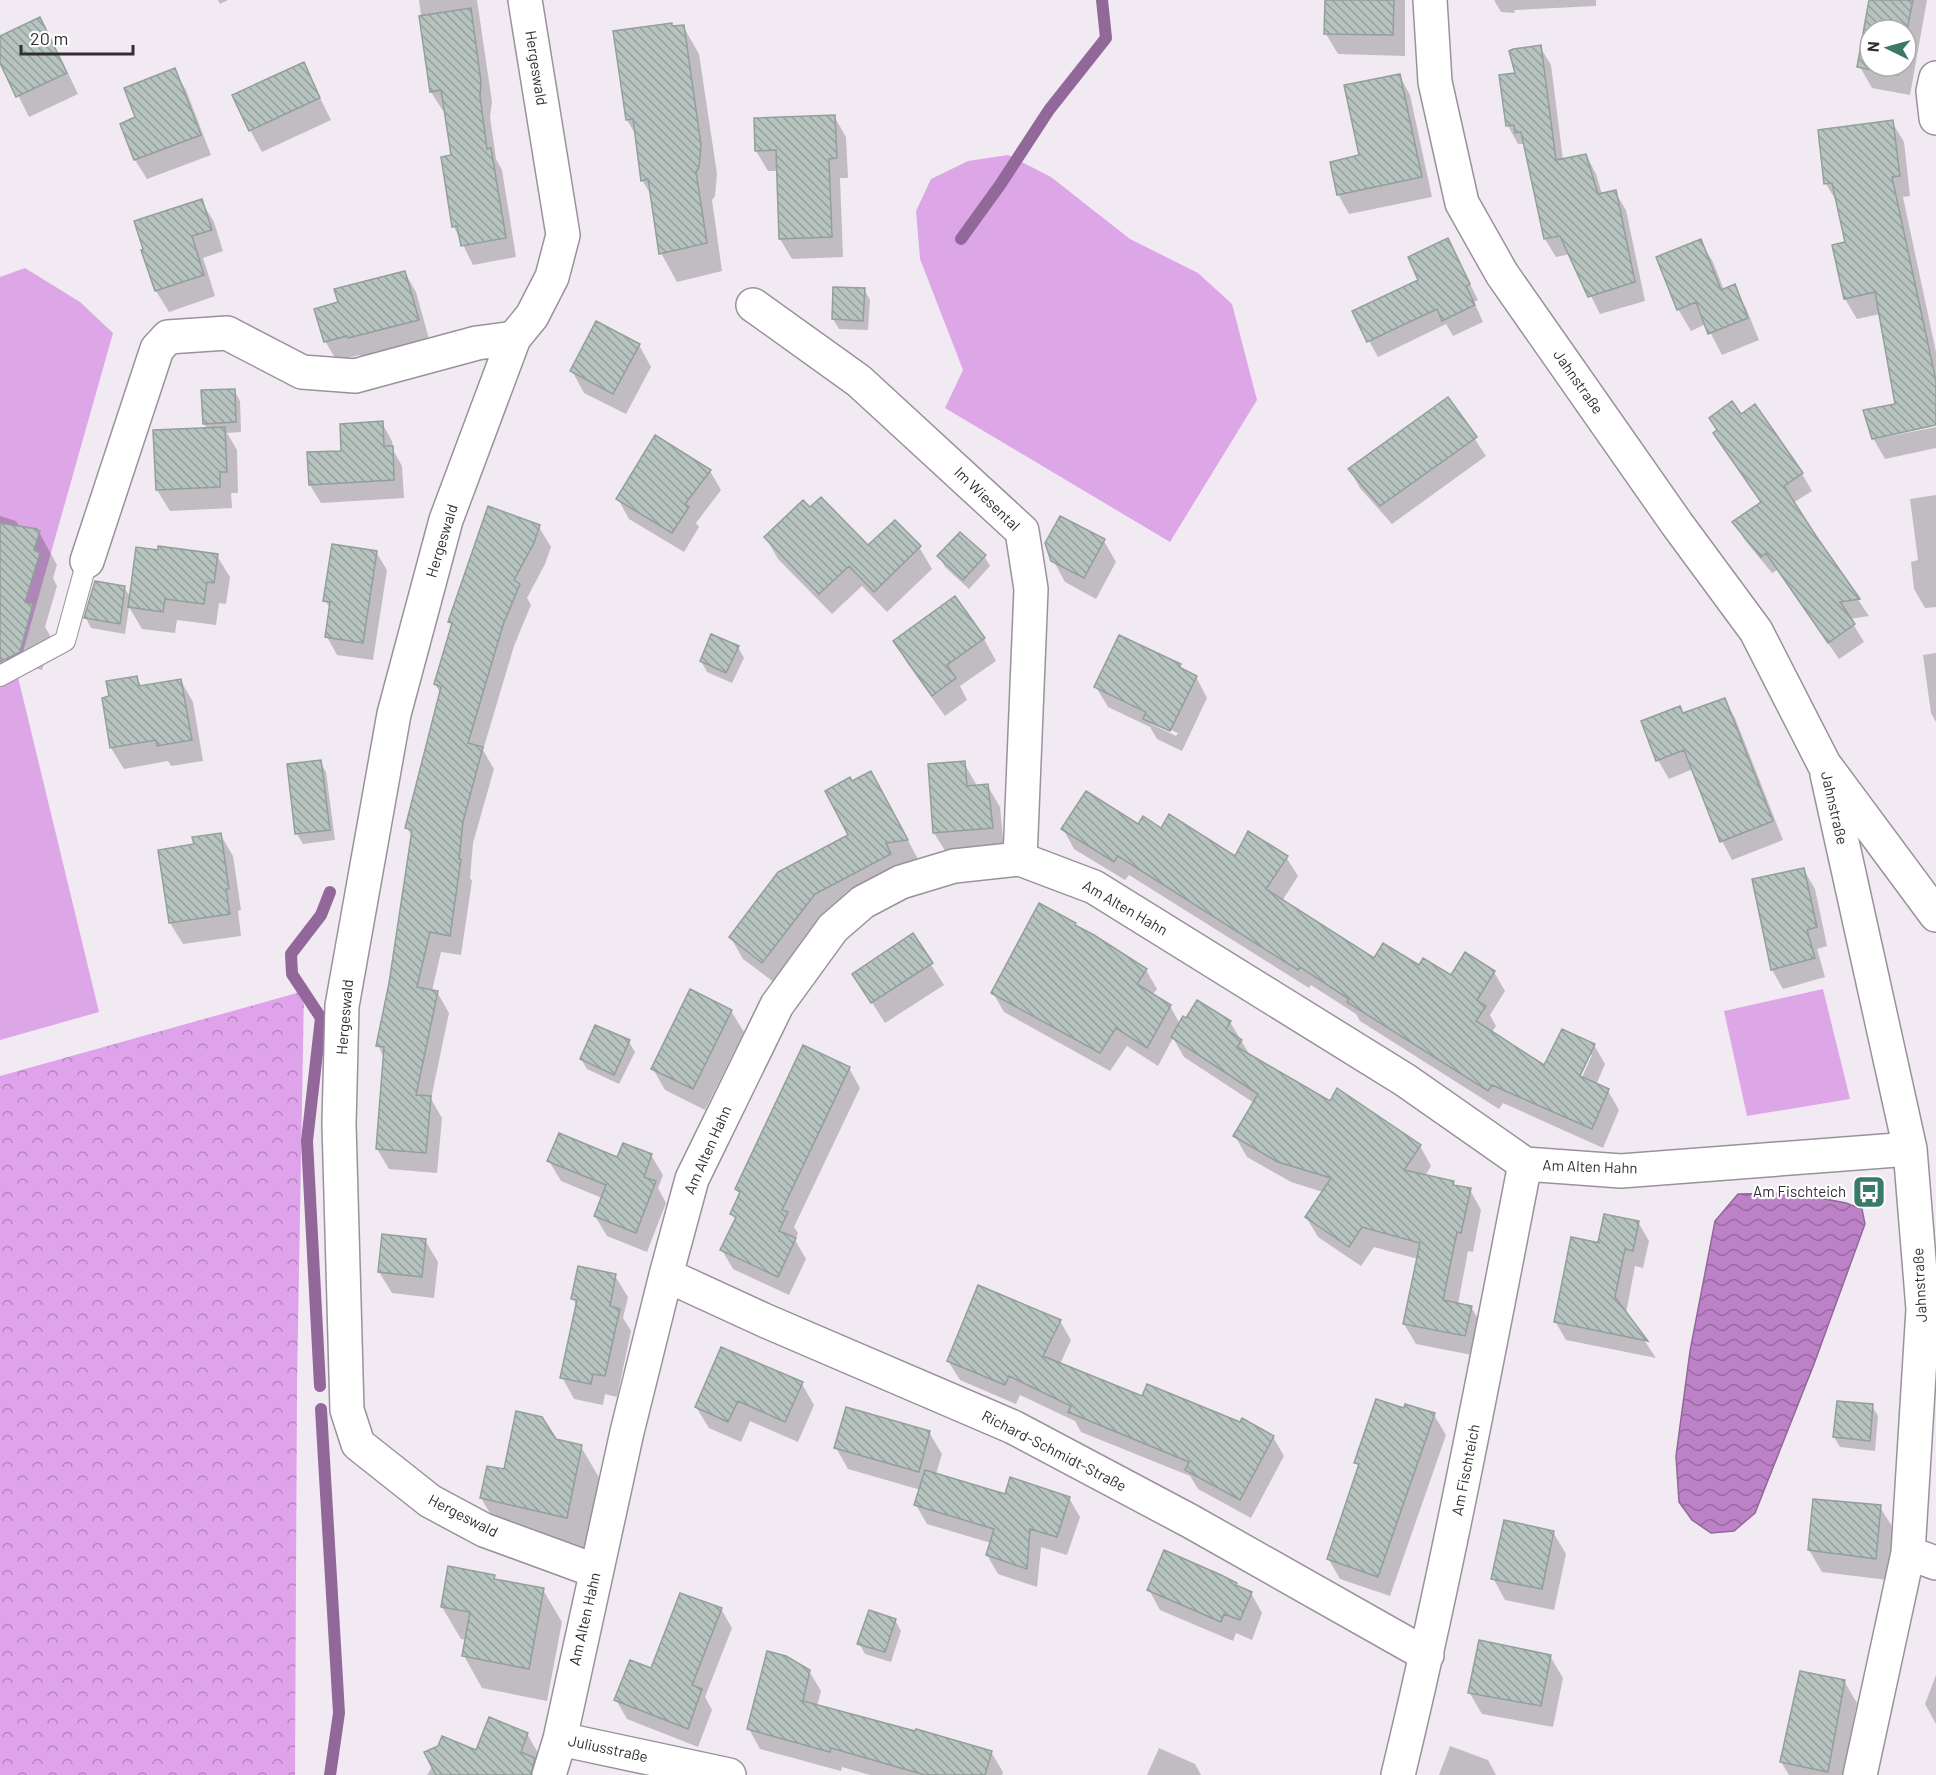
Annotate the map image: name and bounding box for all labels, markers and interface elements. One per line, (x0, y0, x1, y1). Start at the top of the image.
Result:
scale bar (21, 18, 134, 56)
north arrow (1858, 18, 1918, 78)
text: 20 m (30, 27, 68, 49)
street label: Hergeswald (522, 29, 552, 107)
text: N (1863, 41, 1882, 53)
street label: Jahnstraße (1550, 346, 1608, 417)
street label: Im Wiesental (951, 463, 1024, 534)
street label: Hergeswald (421, 502, 461, 580)
street label: Jahnstraße (1818, 769, 1852, 846)
street label: Am Alten Hahn (1080, 876, 1171, 939)
street label: Hergeswald (332, 978, 356, 1055)
street label: Am Alten Hahn (680, 1103, 735, 1197)
street label: Am Alten Hahn (1542, 1155, 1638, 1177)
bus stop icon: Am Fischteich (1851, 1174, 1887, 1210)
place label: Am Fischteich (1753, 1182, 1846, 1200)
street label: Jahnstraße (1908, 1247, 1930, 1323)
street label: Richard-Schmidt-Straße (979, 1406, 1130, 1494)
street label: Am Fischteich (1447, 1422, 1483, 1517)
street label: Hergeswald (426, 1490, 501, 1540)
street label: Am Alten Hahn (565, 1570, 603, 1667)
street label: Juliusstraße (567, 1731, 650, 1765)

